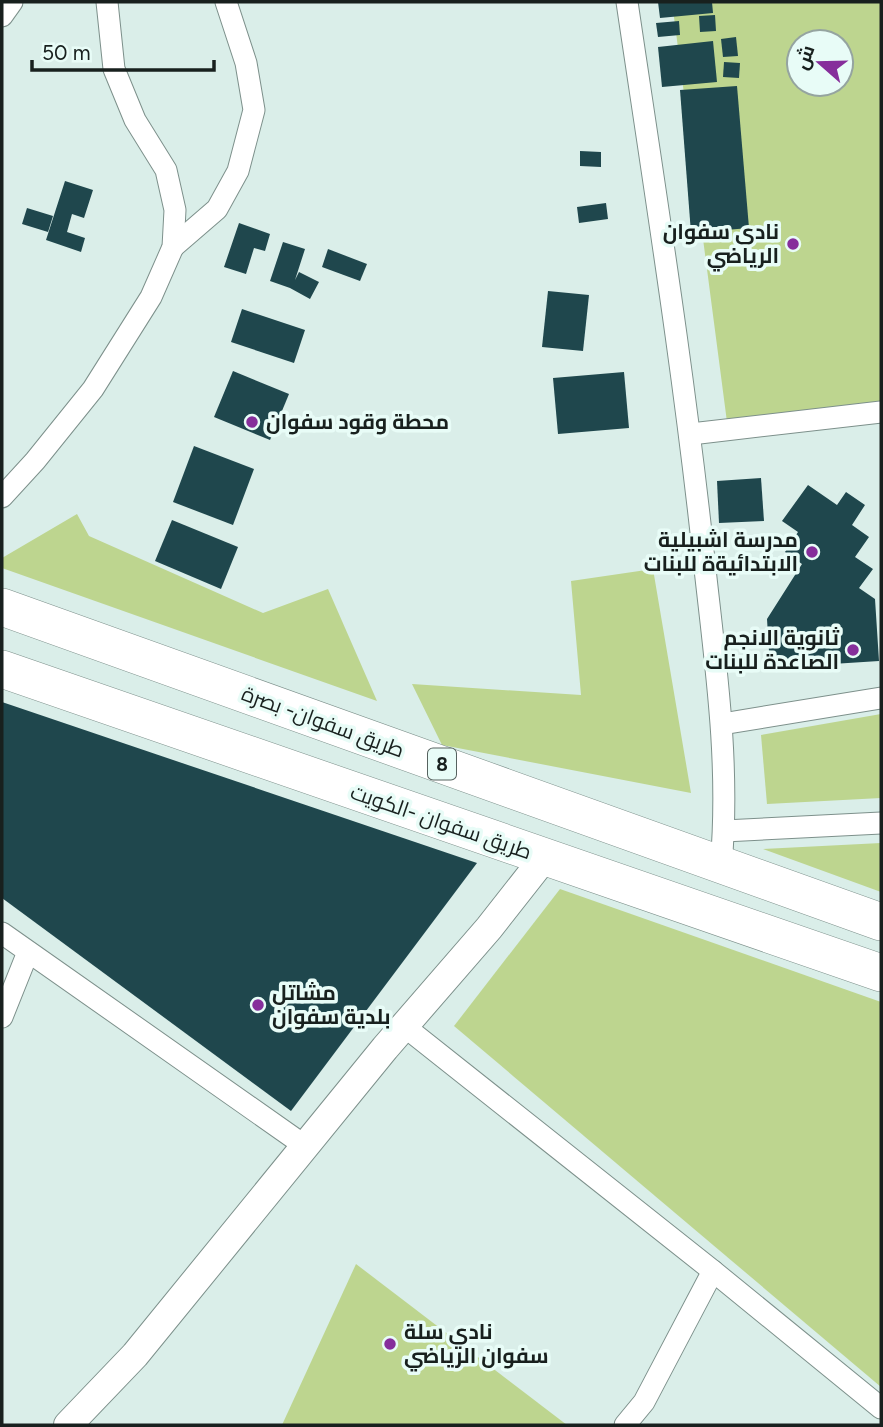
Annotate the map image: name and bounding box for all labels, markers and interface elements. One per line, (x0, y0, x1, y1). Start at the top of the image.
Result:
scale bar (32, 28, 214, 72)
north arrow (785, 28, 855, 98)
text: 50 m (42, 40, 91, 65)
text: ش (790, 42, 819, 73)
place label: نادي سفوان الرياضي (663, 219, 779, 272)
marker: نادي سفوان الرياضي (785, 236, 801, 252)
place label: محطة وقود سفوان (266, 409, 449, 435)
marker: محطة وقود سفوان (244, 414, 260, 430)
place label: مدرسة اشبيلية الابتدائيةة للبنات (644, 527, 798, 576)
marker: مدرسة اشبيلية الابتدائيةة للبنات (804, 544, 820, 560)
place label: ثانوية الانجم الصاعدة للبنات (705, 625, 839, 674)
marker: ثانوية الانجم الصاعدة للبنات (845, 642, 861, 658)
street label: طريق سفوان- بصرة (238, 681, 408, 763)
road number: 8 (428, 748, 456, 779)
street label: طريق سفوان -الكويت (347, 779, 535, 865)
place label: مشاتل بلدية سفوان (272, 980, 390, 1030)
marker: مشاتل بلدية سفوان (250, 997, 266, 1013)
place label: نادي سلة سفوان الرياضي (404, 1319, 549, 1372)
marker: نادي سلة سفوان الرياضي (382, 1336, 398, 1352)

